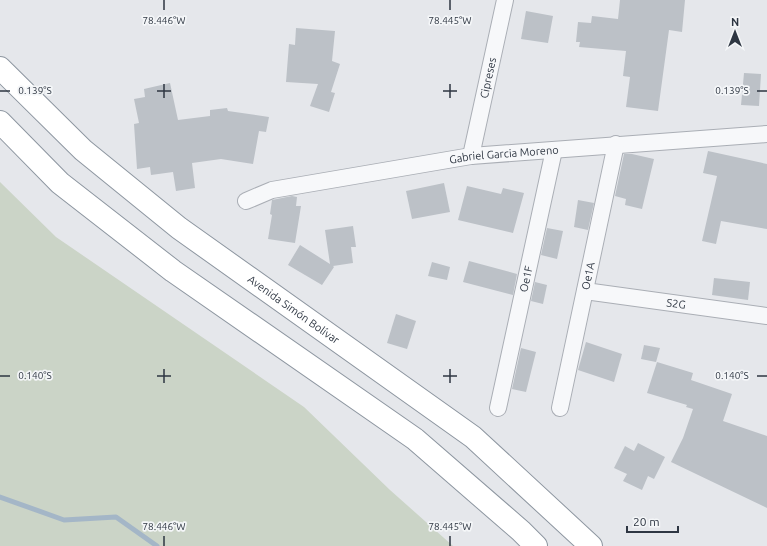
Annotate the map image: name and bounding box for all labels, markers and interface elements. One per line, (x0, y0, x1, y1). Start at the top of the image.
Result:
north arrow (715, 12, 755, 52)
text: 78.446°W (142, 15, 186, 26)
text: 78.445°W (428, 15, 472, 26)
text: N (731, 16, 739, 28)
street label: Cipreses (478, 56, 498, 100)
text: 0.139°S (18, 85, 52, 96)
text: 0.139°S (715, 85, 749, 96)
street label: Gabriel Garcia Moreno (448, 144, 559, 166)
street label: Oe1A (579, 260, 597, 291)
street label: Oe1F (517, 265, 535, 293)
street label: Avenida Simón Bolívar (246, 273, 342, 347)
street label: S2G (666, 296, 687, 311)
text: 0.140°S (18, 370, 52, 381)
text: 0.140°S (715, 370, 749, 381)
scale bar (627, 508, 678, 534)
text: 20 m (633, 515, 660, 528)
text: 78.446°W (142, 521, 186, 532)
text: 78.445°W (428, 521, 472, 532)

